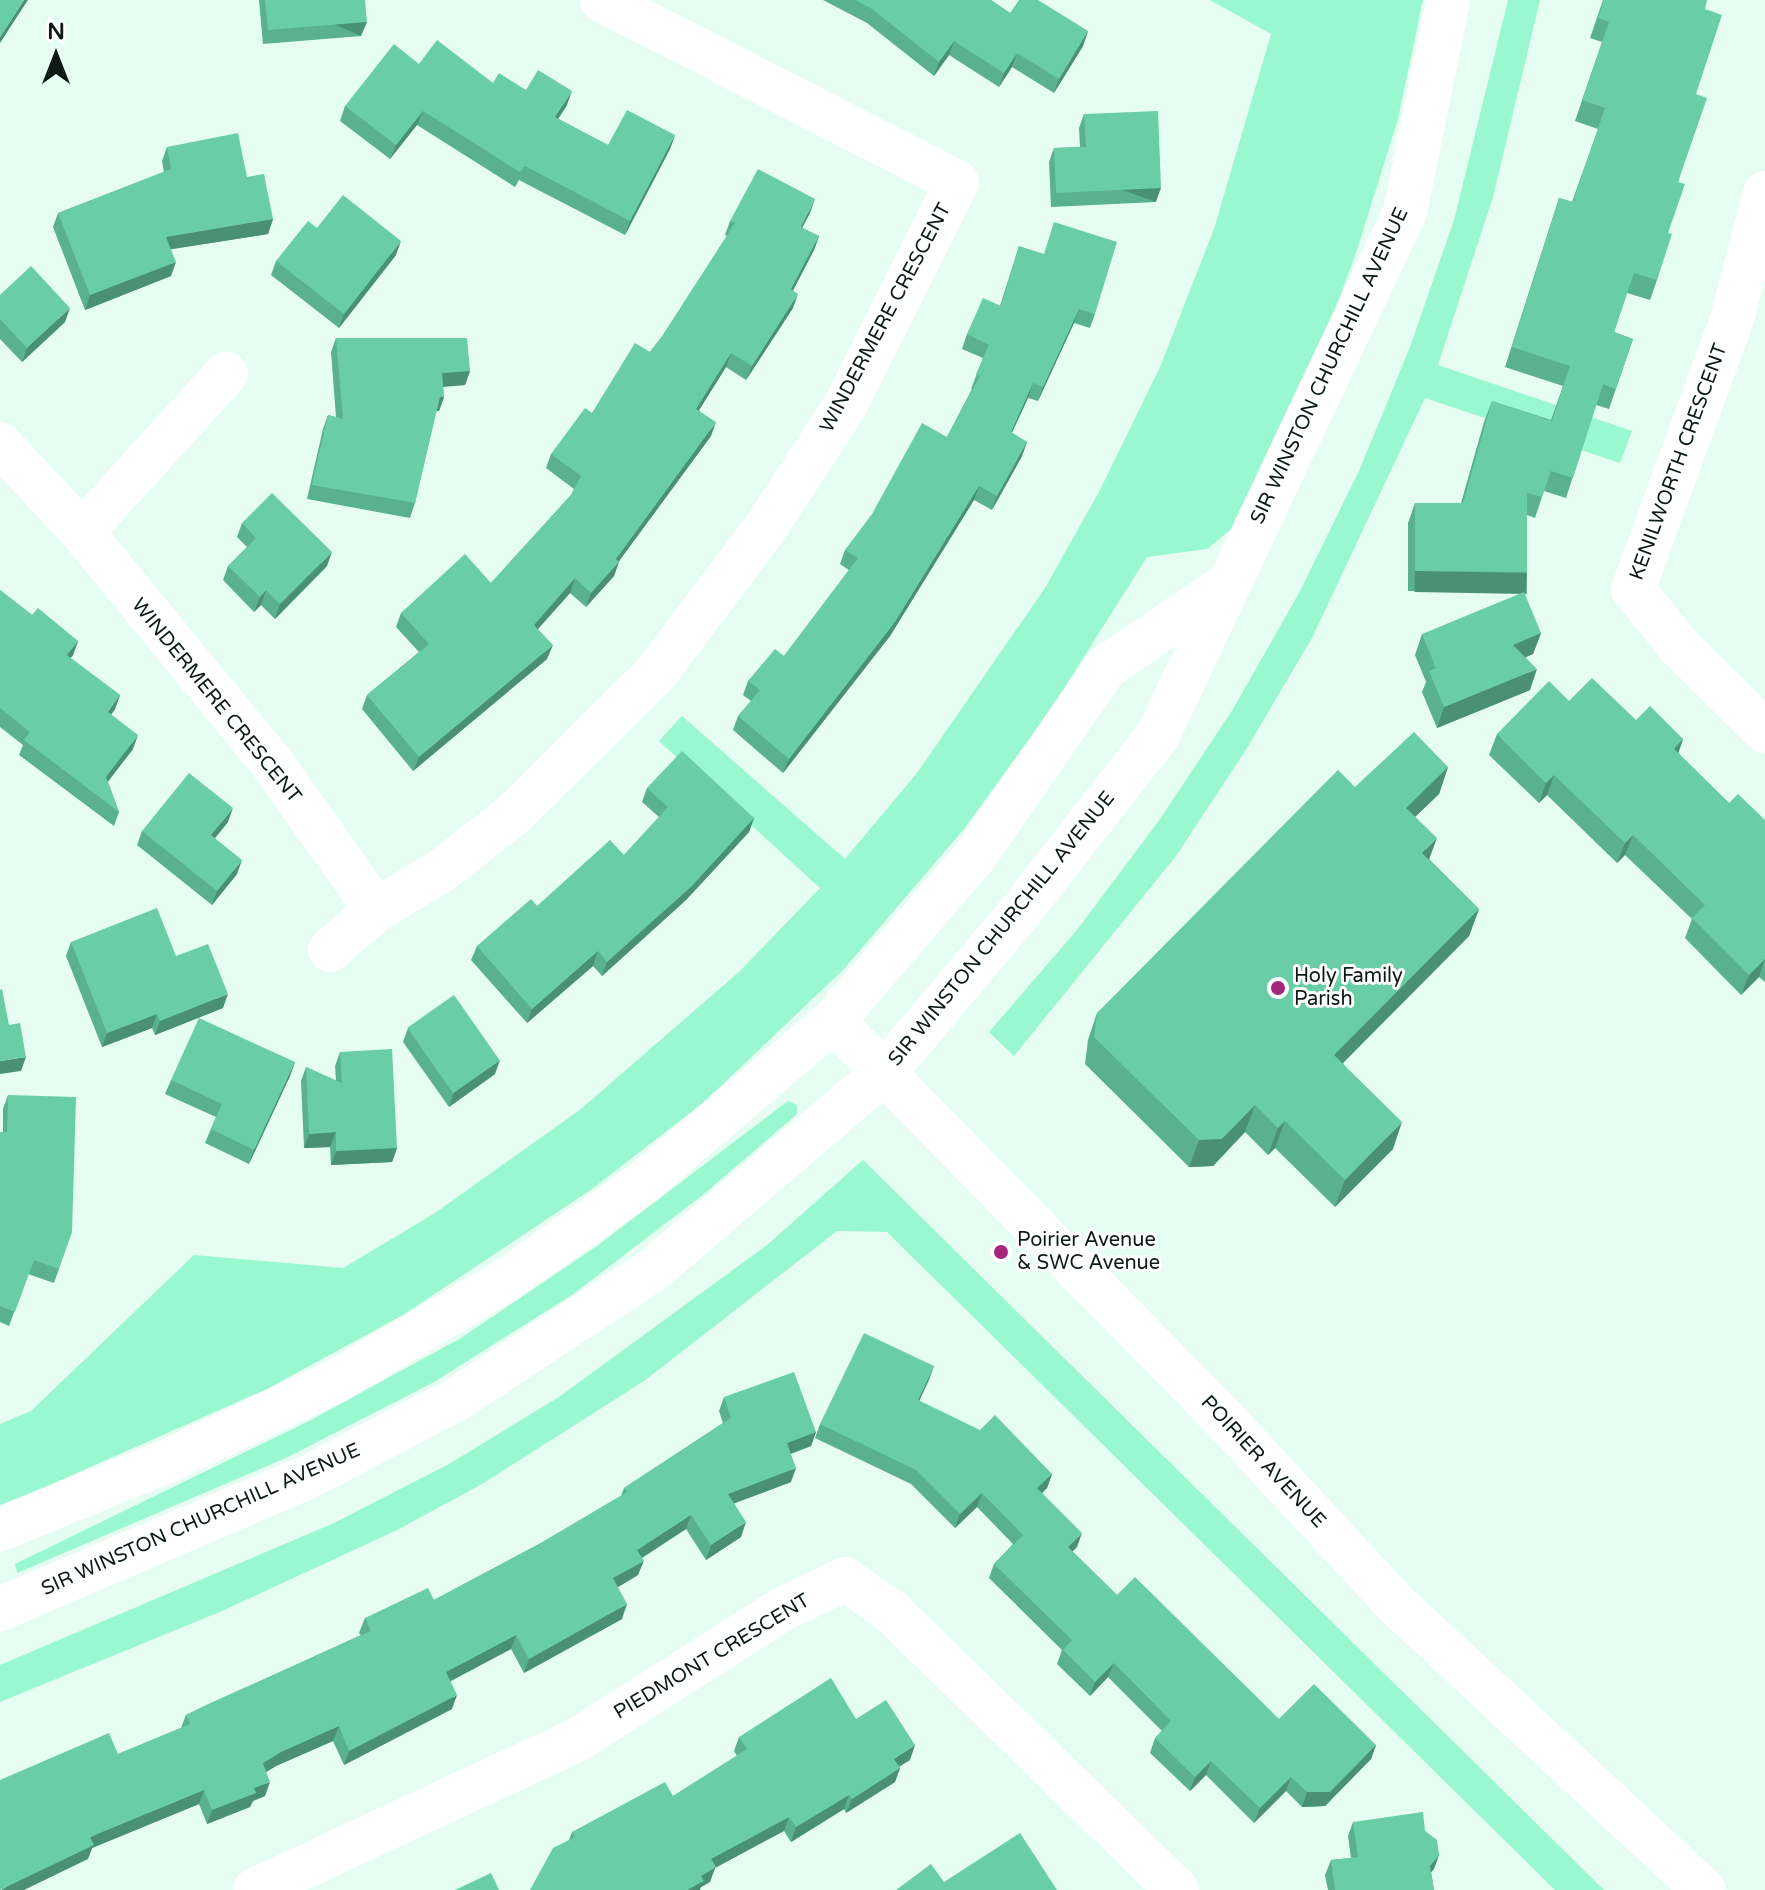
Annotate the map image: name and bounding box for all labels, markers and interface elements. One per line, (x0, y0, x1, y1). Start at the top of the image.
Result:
north arrow (16, 16, 96, 96)
text: N (47, 19, 65, 45)
street label: WINDERMERE CRESCENT (815, 199, 957, 437)
street label: SIR WINSTON CHURCHILL AVENUE (1246, 204, 1414, 528)
street label: KENILWORTH CRESCENT (1625, 340, 1733, 584)
street label: WINDERMERE CRESCENT (126, 594, 306, 808)
street label: SIR WINSTON CHURCHILL AVENUE (884, 787, 1120, 1071)
place label: Holy Family Parish (1294, 964, 1403, 1011)
marker: Holy Family Parish (1269, 979, 1287, 997)
place label: Poirier Avenue & SWC Avenue (1017, 1228, 1160, 1275)
marker: Poirier Avenue & SWC Avenue (992, 1243, 1010, 1261)
street label: POIRIER AVENUE (1196, 1391, 1330, 1533)
street label: SIR WINSTON CHURCHILL AVENUE (38, 1439, 364, 1601)
street label: PIEDMONT CRESCENT (610, 1589, 814, 1725)

